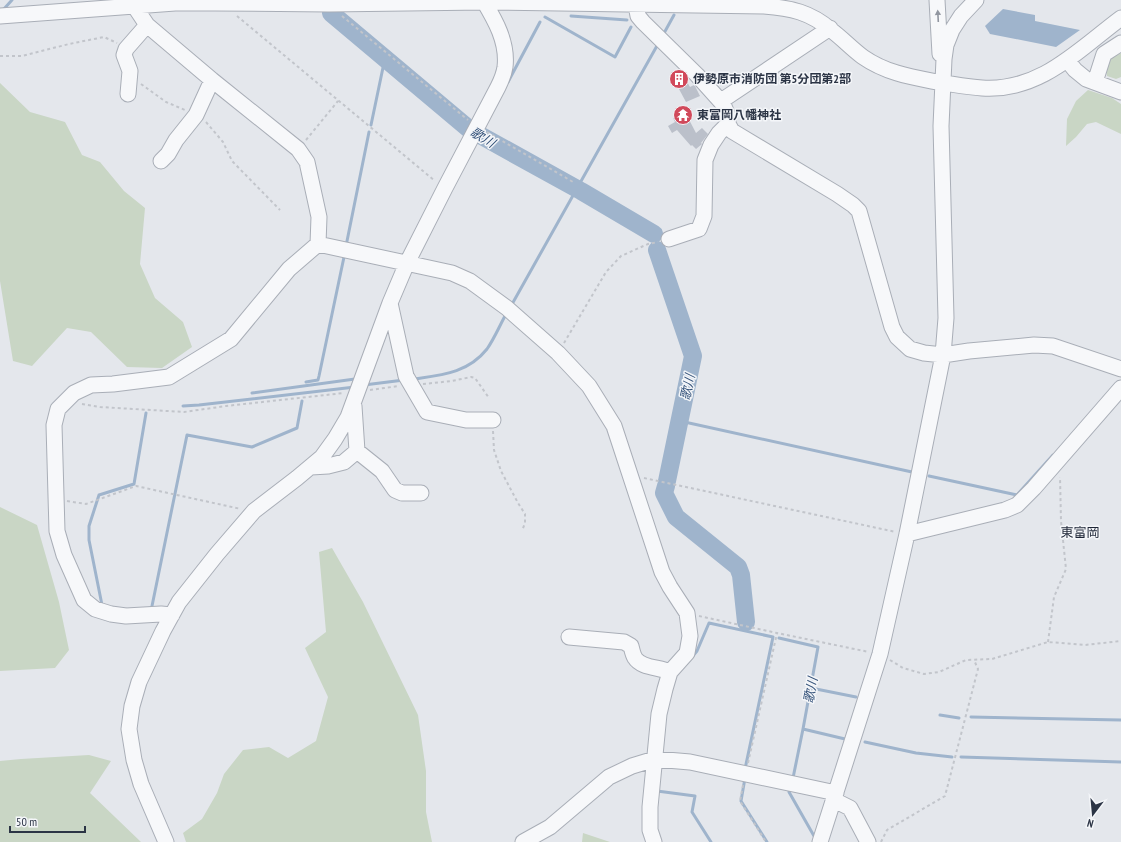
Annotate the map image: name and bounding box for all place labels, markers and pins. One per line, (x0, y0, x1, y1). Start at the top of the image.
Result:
building icon: 伊勢原市消防団 第5分団第2部 (668, 68, 690, 90)
place label: 伊勢原市消防団 第5分団第2部 (693, 71, 851, 86)
temple icon: 東富岡八幡神社 (672, 104, 694, 126)
place label: 東富岡八幡神社 (697, 107, 781, 122)

